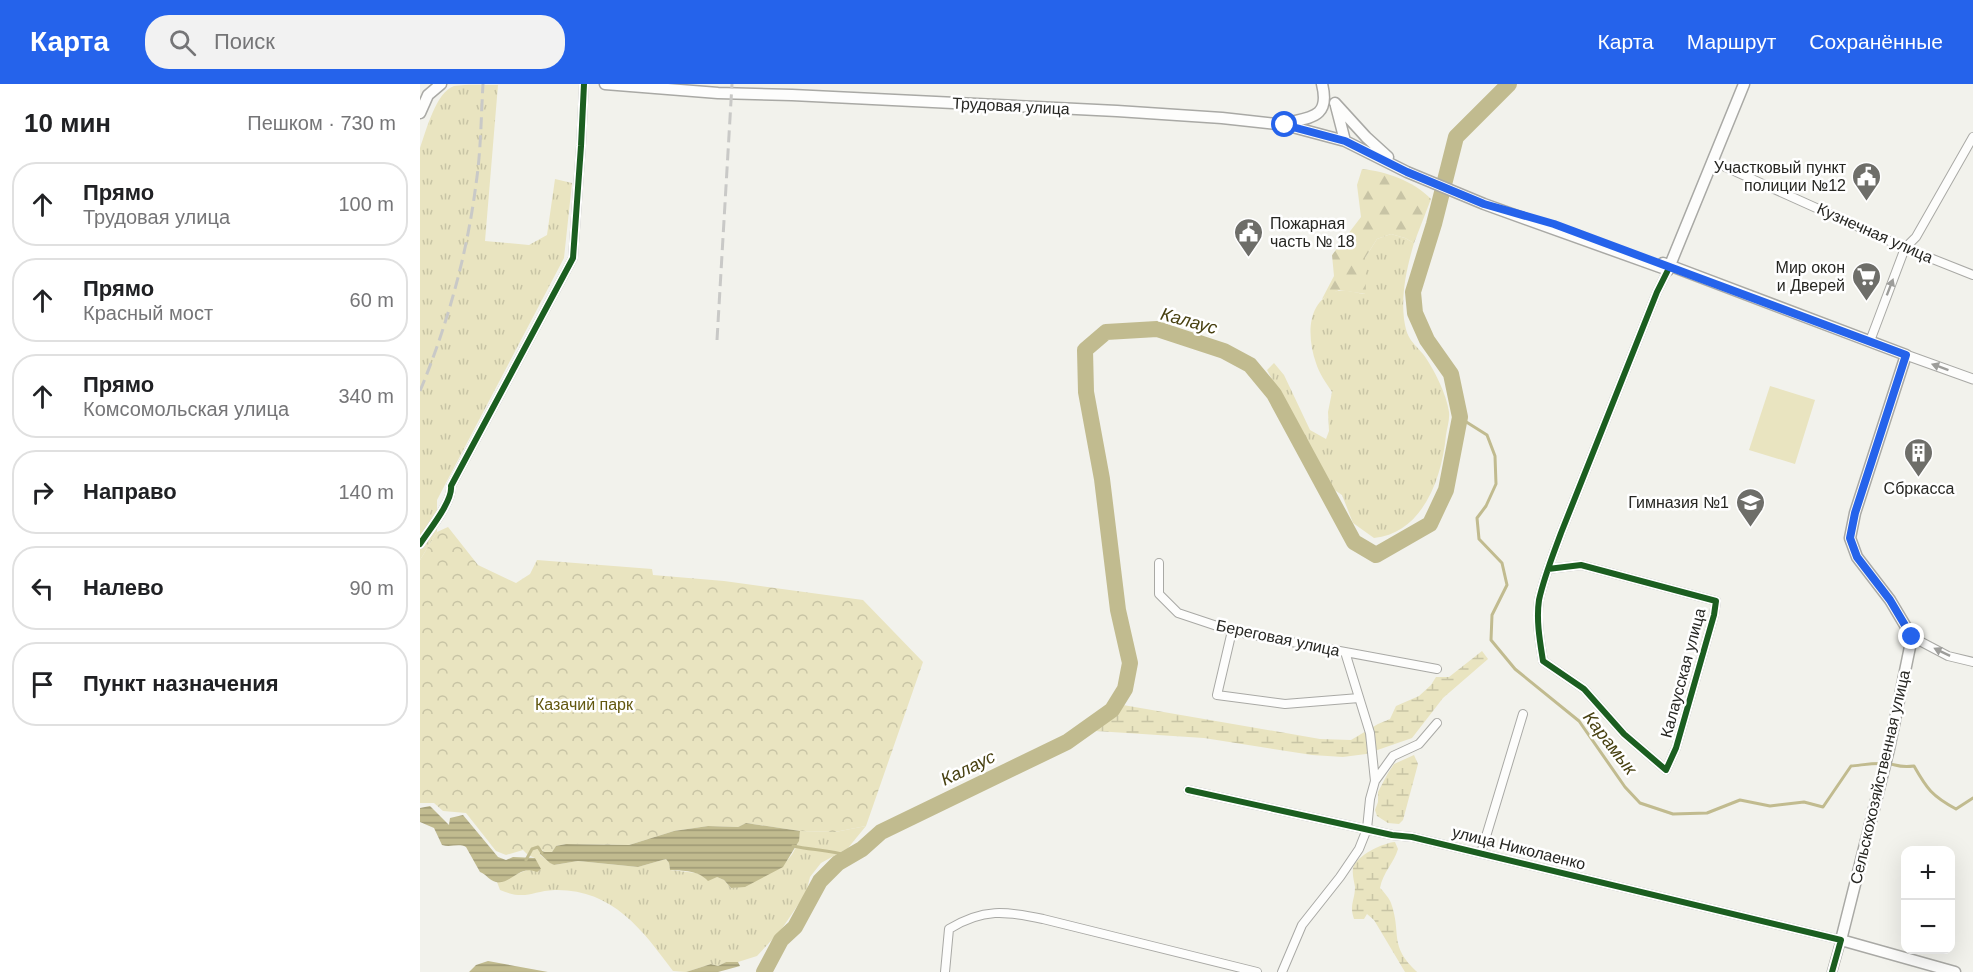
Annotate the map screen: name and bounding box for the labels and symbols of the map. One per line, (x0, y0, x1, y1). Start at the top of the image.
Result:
street label: Трудовая улица (952, 94, 1070, 118)
route start (1271, 111, 1297, 137)
place label: Участковый пункт полиции №12 (1714, 159, 1847, 194)
public building icon: Участковый пункт полиции №12 (1851, 160, 1883, 202)
street label: Кузнечная улица (1814, 200, 1936, 266)
place label: Пожарная часть № 18 (1270, 215, 1355, 250)
public building icon: Пожарная часть № 18 (1233, 216, 1265, 258)
place label: Мир окон и Дверей (1776, 259, 1845, 294)
supermarket icon: Мир окон и Дверей (1850, 260, 1882, 302)
one-way arrow (1886, 278, 1896, 296)
water label: Калаус (1158, 304, 1220, 338)
one-way arrow (1931, 361, 1949, 371)
building icon: Сбркасса (1903, 436, 1935, 478)
place label: Сбркасса (1884, 480, 1954, 497)
school or university icon: Гимназия №1 (1734, 486, 1766, 528)
place label: Гимназия №1 (1628, 494, 1729, 511)
street label: Калаусская улица (1658, 606, 1709, 740)
street label: Береговая улица (1215, 617, 1341, 659)
route end (1898, 623, 1924, 649)
one-way arrow (1933, 648, 1950, 657)
street label: Сельскохозяйственная улица (1847, 668, 1913, 886)
park label: Казачий парк (535, 696, 634, 713)
water label: Карамык (1579, 707, 1642, 780)
water label: Калаус (938, 746, 998, 790)
street label: улица Николаенко (1451, 823, 1587, 873)

